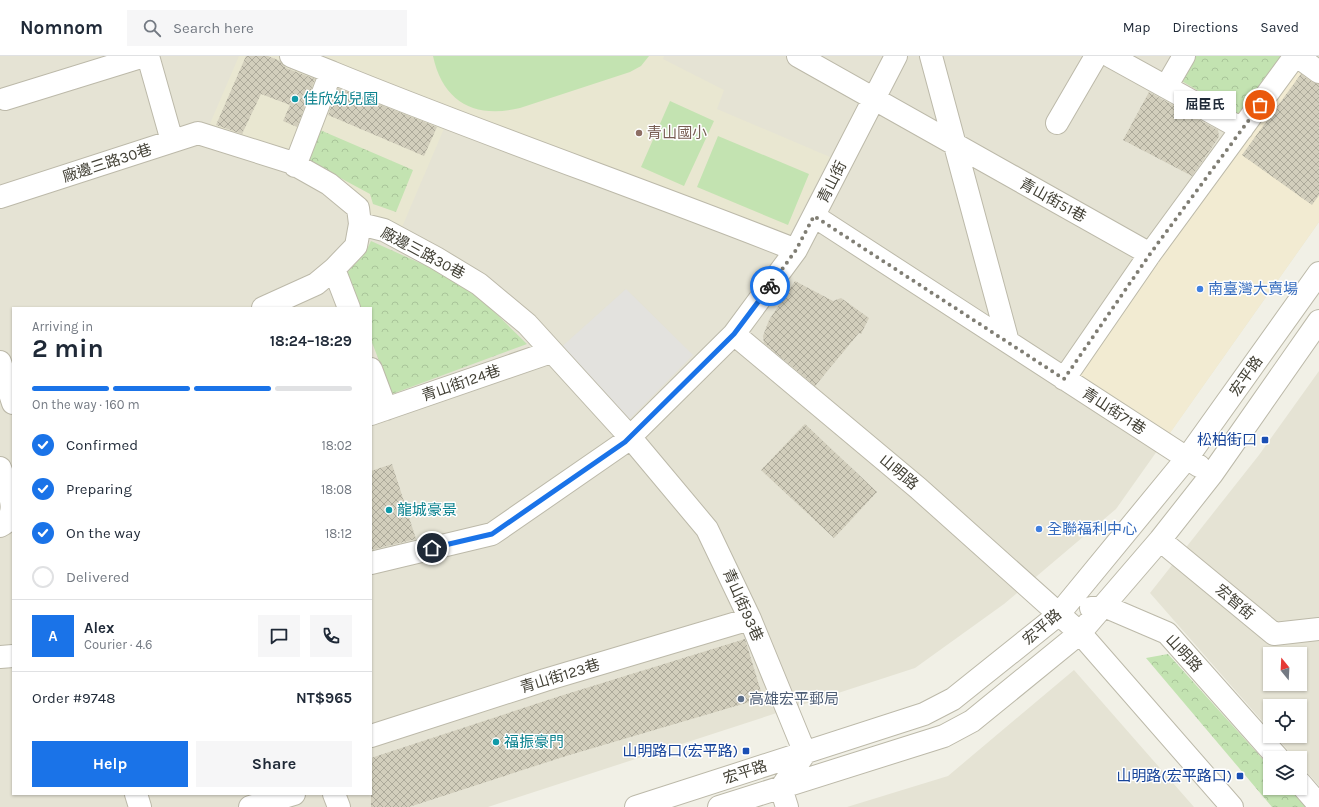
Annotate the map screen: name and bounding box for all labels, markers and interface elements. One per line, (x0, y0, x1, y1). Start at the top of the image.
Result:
search box (127, 10, 407, 46)
text: Nomnom (20, 17, 103, 39)
icon: search (141, 17, 163, 39)
text: Search here (173, 19, 254, 37)
text: Map (1123, 19, 1151, 36)
text: Directions (1173, 19, 1238, 36)
text: Saved (1260, 19, 1299, 36)
pin (1243, 88, 1277, 122)
place label: 佳欣幼兒園 (303, 90, 378, 108)
callout: 屈臣氏 (1174, 91, 1236, 119)
marker: 佳欣幼兒園 (290, 94, 300, 104)
icon: bag (1249, 94, 1271, 116)
text: 屈臣氏 (1185, 97, 1225, 112)
place label: 青山國小 (647, 124, 707, 142)
marker: 青山國小 (634, 128, 644, 138)
street label: 廠邊三路30巷 (60, 140, 154, 186)
street label: 青山街 (814, 158, 850, 206)
street label: 青山街51巷 (1017, 174, 1089, 226)
street label: 廠邊三路30巷 (378, 223, 468, 283)
courier (750, 266, 790, 306)
icon: bike (759, 275, 781, 297)
place label: 南臺灣大賣場 (1208, 280, 1298, 298)
marker: 南臺灣大賣場 (1195, 284, 1205, 294)
text: Arriving in (32, 319, 93, 334)
text: 18:24–18:29 (270, 332, 352, 350)
text: 2 min (32, 333, 104, 364)
street label: 宏平路 (1226, 352, 1266, 400)
street label: 青山街124巷 (419, 361, 503, 405)
street label: 青山街71巷 (1079, 384, 1149, 438)
text: On the way · 160 m (32, 397, 140, 412)
place label: 松柏街口 (1197, 431, 1257, 449)
icon: check (32, 434, 54, 456)
marker: 松柏街口 (1260, 435, 1270, 445)
text: Confirmed (66, 436, 138, 454)
text: 18:02 (321, 438, 352, 453)
street label: 山明路 (876, 451, 922, 493)
icon: check (32, 478, 54, 500)
text: Preparing (66, 480, 132, 498)
text: 18:08 (321, 482, 352, 497)
place label: 龍城豪景 (397, 501, 457, 519)
marker: 龍城豪景 (384, 505, 394, 515)
place label: 全聯福利中心 (1047, 520, 1137, 538)
icon: check (32, 522, 54, 544)
text: On the way (66, 524, 140, 542)
marker: 全聯福利中心 (1034, 524, 1044, 534)
text: 18:12 (325, 526, 352, 541)
pin (415, 531, 449, 565)
icon: home (421, 537, 443, 559)
street label: 青山街93巷 (719, 566, 767, 644)
text: Delivered (66, 568, 130, 586)
street label: 宏智街 (1212, 581, 1258, 623)
street label: 宏平路 (1019, 605, 1065, 649)
button: chat (258, 615, 300, 657)
button: phone (310, 615, 352, 657)
text: Alex (84, 619, 114, 637)
text: A (48, 627, 58, 645)
street label: 山明路 (1162, 630, 1206, 676)
text: Courier · 4.6 (84, 637, 152, 652)
north arrow (1263, 647, 1307, 691)
map controls (1263, 647, 1307, 795)
street label: 青山街123巷 (518, 655, 602, 697)
text: Order #9748 (32, 689, 115, 707)
text: NT$965 (296, 689, 352, 707)
place label: 高雄宏平郵局 (749, 690, 839, 708)
marker: 高雄宏平郵局 (736, 694, 746, 704)
button: locate (1263, 699, 1307, 743)
place label: 福振豪門 (504, 733, 564, 751)
marker: 福振豪門 (491, 737, 501, 747)
button: Help (32, 741, 188, 787)
button: Share (196, 741, 352, 787)
place label: 山明路口(宏平路) (622, 742, 738, 760)
marker: 山明路口(宏平路) (741, 746, 751, 756)
button: layers (1263, 751, 1307, 795)
street label: 宏平路 (721, 756, 769, 788)
place label: 山明路(宏平路口) (1116, 767, 1232, 785)
marker: 山明路(宏平路口) (1235, 771, 1245, 781)

